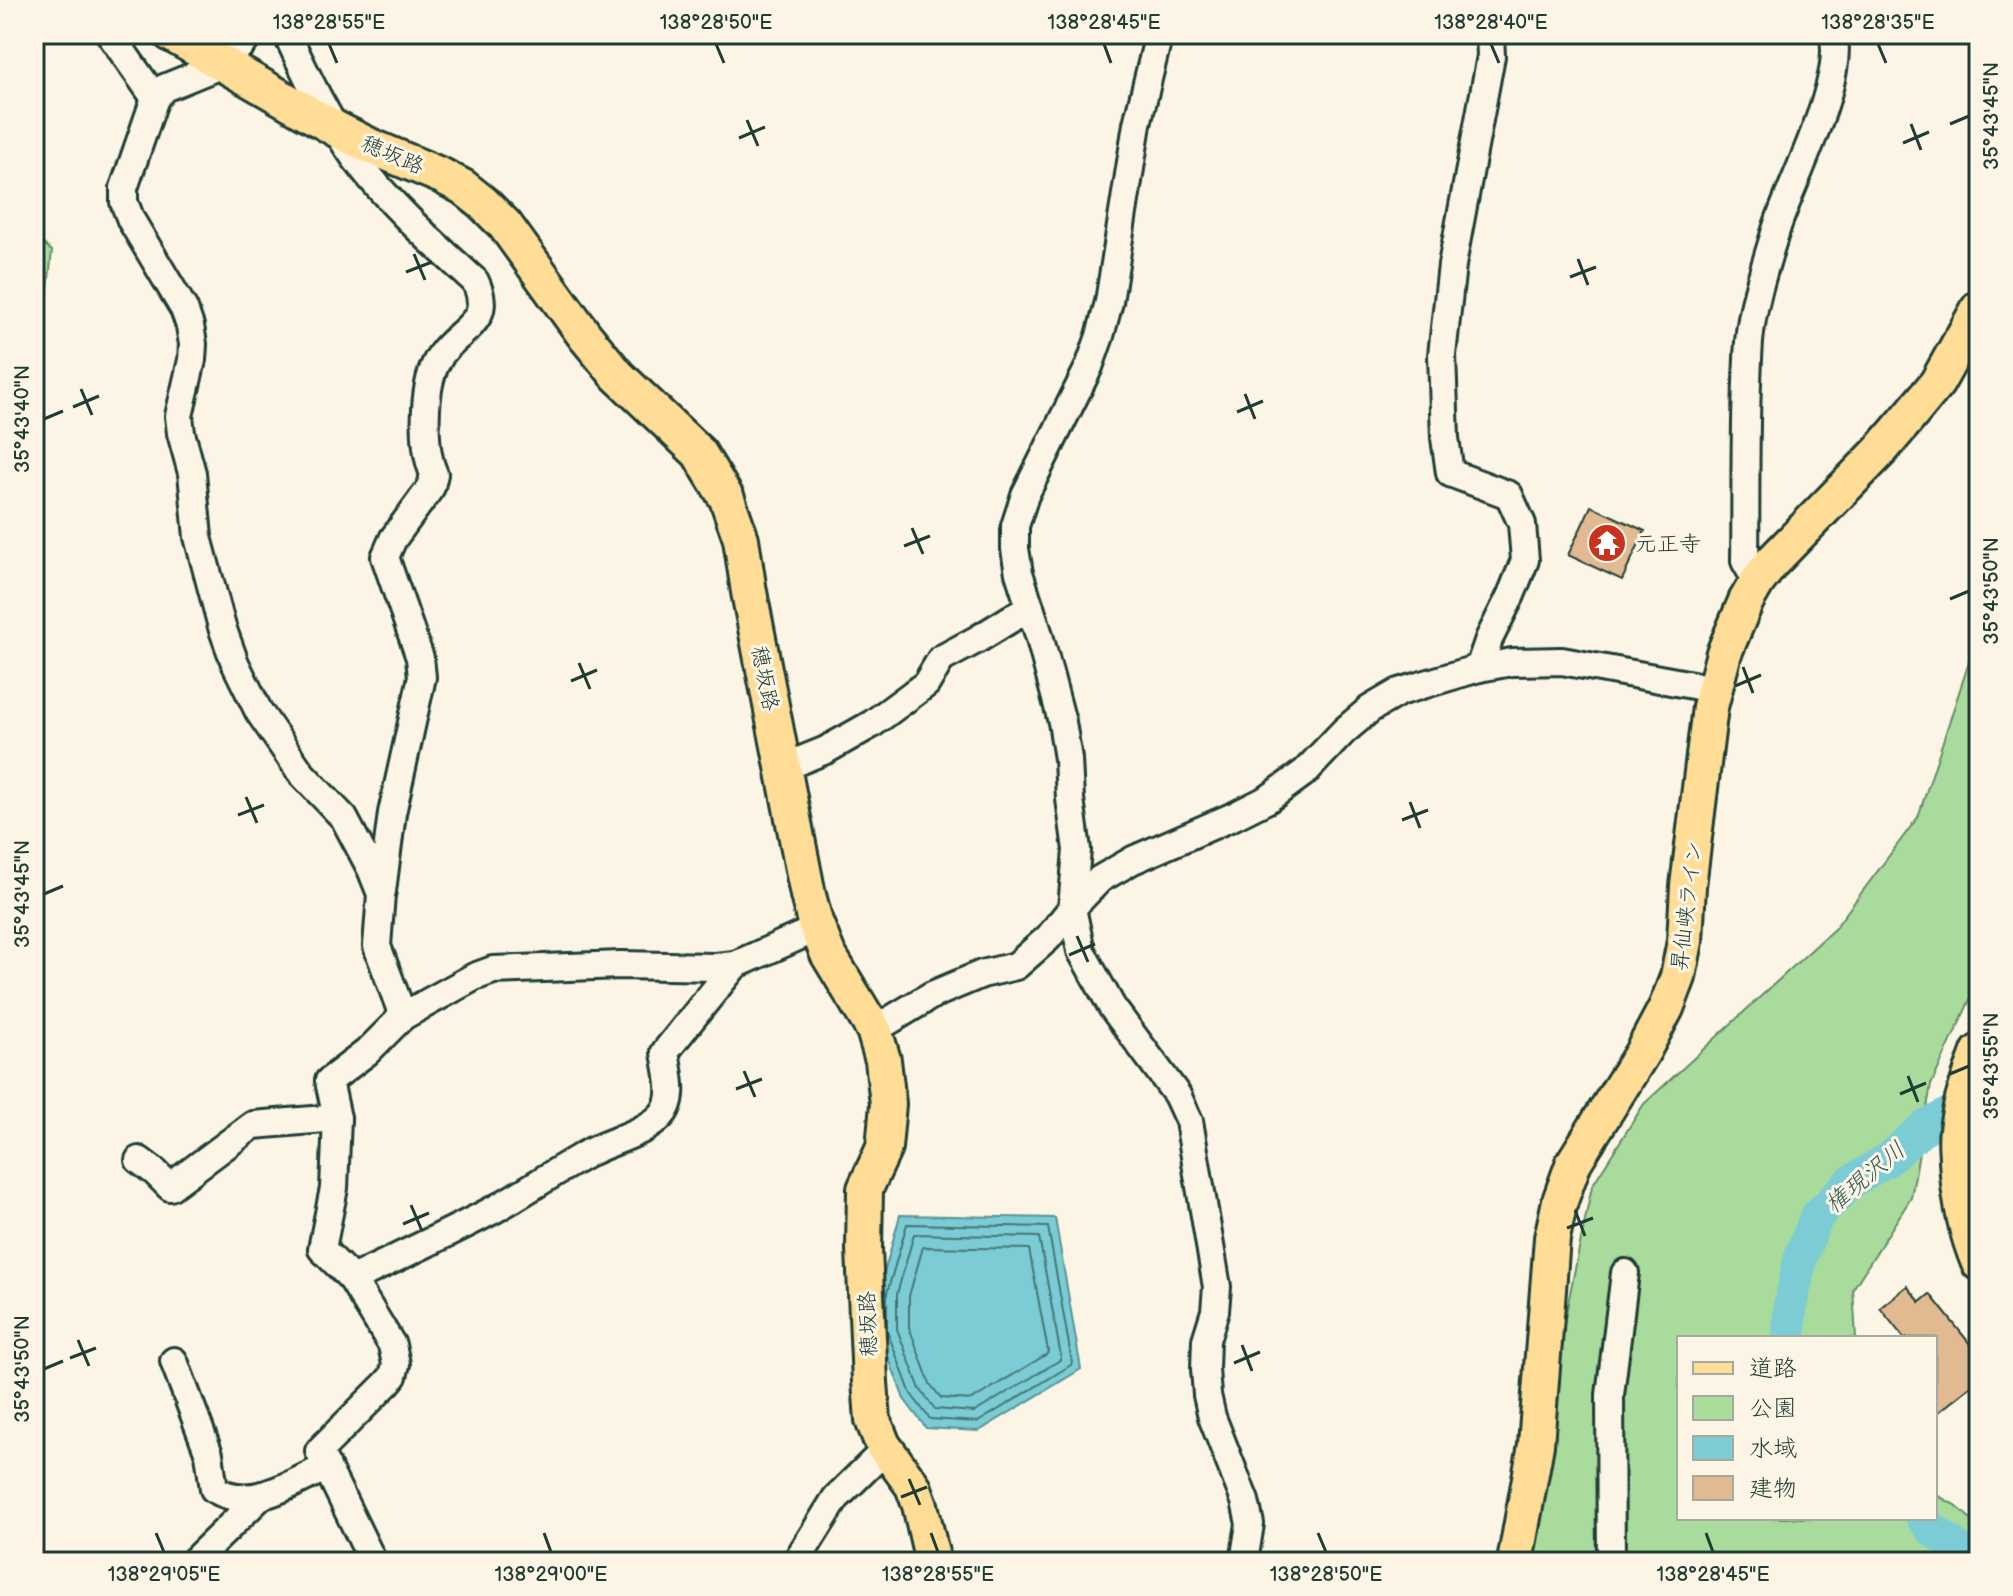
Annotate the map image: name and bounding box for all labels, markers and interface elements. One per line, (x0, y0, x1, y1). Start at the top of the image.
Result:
text: 138°28'55"E (273, 11, 385, 35)
text: 138°28'50"E (660, 11, 772, 35)
text: 138°28'45"E (1047, 11, 1161, 35)
text: 138°28'40"E (1434, 11, 1548, 35)
text: 138°28'35"E (1821, 11, 1935, 35)
text: 35°43'45"N (1980, 62, 2004, 170)
street label: 穂坂路 (357, 130, 428, 181)
text: 35°43'40"N (11, 365, 35, 473)
temple icon: 元正寺 (1586, 522, 1628, 564)
place label: 元正寺 (1635, 531, 1701, 558)
text: 35°43'50"N (1980, 537, 2004, 645)
street label: 穂坂路 (745, 643, 784, 713)
street label: 昇仙峡ライン (1666, 839, 1709, 973)
text: 35°43'45"N (11, 840, 35, 948)
text: 35°43'55"N (1980, 1012, 2004, 1120)
water label: 権現沢川 (1819, 1135, 1911, 1219)
street label: 穂坂路 (854, 1290, 883, 1357)
text: 35°43'50"N (11, 1315, 35, 1423)
legend (1677, 1336, 1937, 1520)
text: 道路 (1749, 1354, 1797, 1383)
text: 公園 (1749, 1394, 1797, 1423)
text: 水域 (1749, 1434, 1797, 1463)
text: 建物 (1749, 1474, 1797, 1503)
text: 138°29'05"E (108, 1563, 220, 1587)
text: 138°29'00"E (495, 1563, 607, 1587)
text: 138°28'55"E (882, 1563, 994, 1587)
text: 138°28'50"E (1270, 1563, 1382, 1587)
text: 138°28'45"E (1656, 1563, 1770, 1587)

